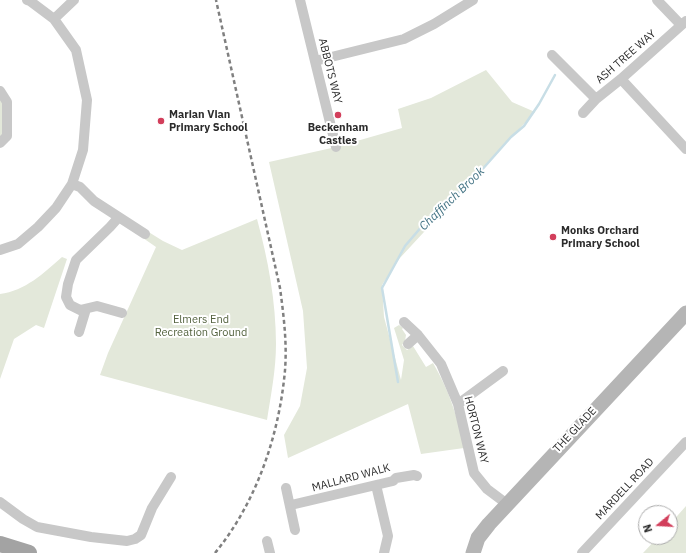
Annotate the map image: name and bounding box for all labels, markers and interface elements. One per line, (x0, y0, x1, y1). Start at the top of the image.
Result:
street label: ASH TREE WAY (593, 27, 659, 87)
street label: ABBOTS WAY (316, 37, 344, 105)
place label: Marian Vian Primary School (169, 108, 248, 134)
marker: Beckenham Castles (333, 110, 343, 120)
marker: Marian Vian Primary School (156, 116, 166, 126)
place label: Beckenham Castles (308, 121, 368, 147)
water label: Chaffinch Brook (416, 164, 488, 234)
place label: Monks Orchard Primary School (561, 224, 640, 250)
marker: Monks Orchard Primary School (548, 232, 558, 242)
park label: Elmers End Recreation Ground (155, 313, 247, 339)
street label: HORTON WAY (461, 395, 491, 465)
street label: THE GLADE (551, 405, 599, 455)
street label: MARDELL ROAD (593, 455, 657, 523)
street label: MALLARD WALK (310, 461, 392, 495)
north arrow (638, 505, 678, 545)
text: N (640, 522, 655, 534)

